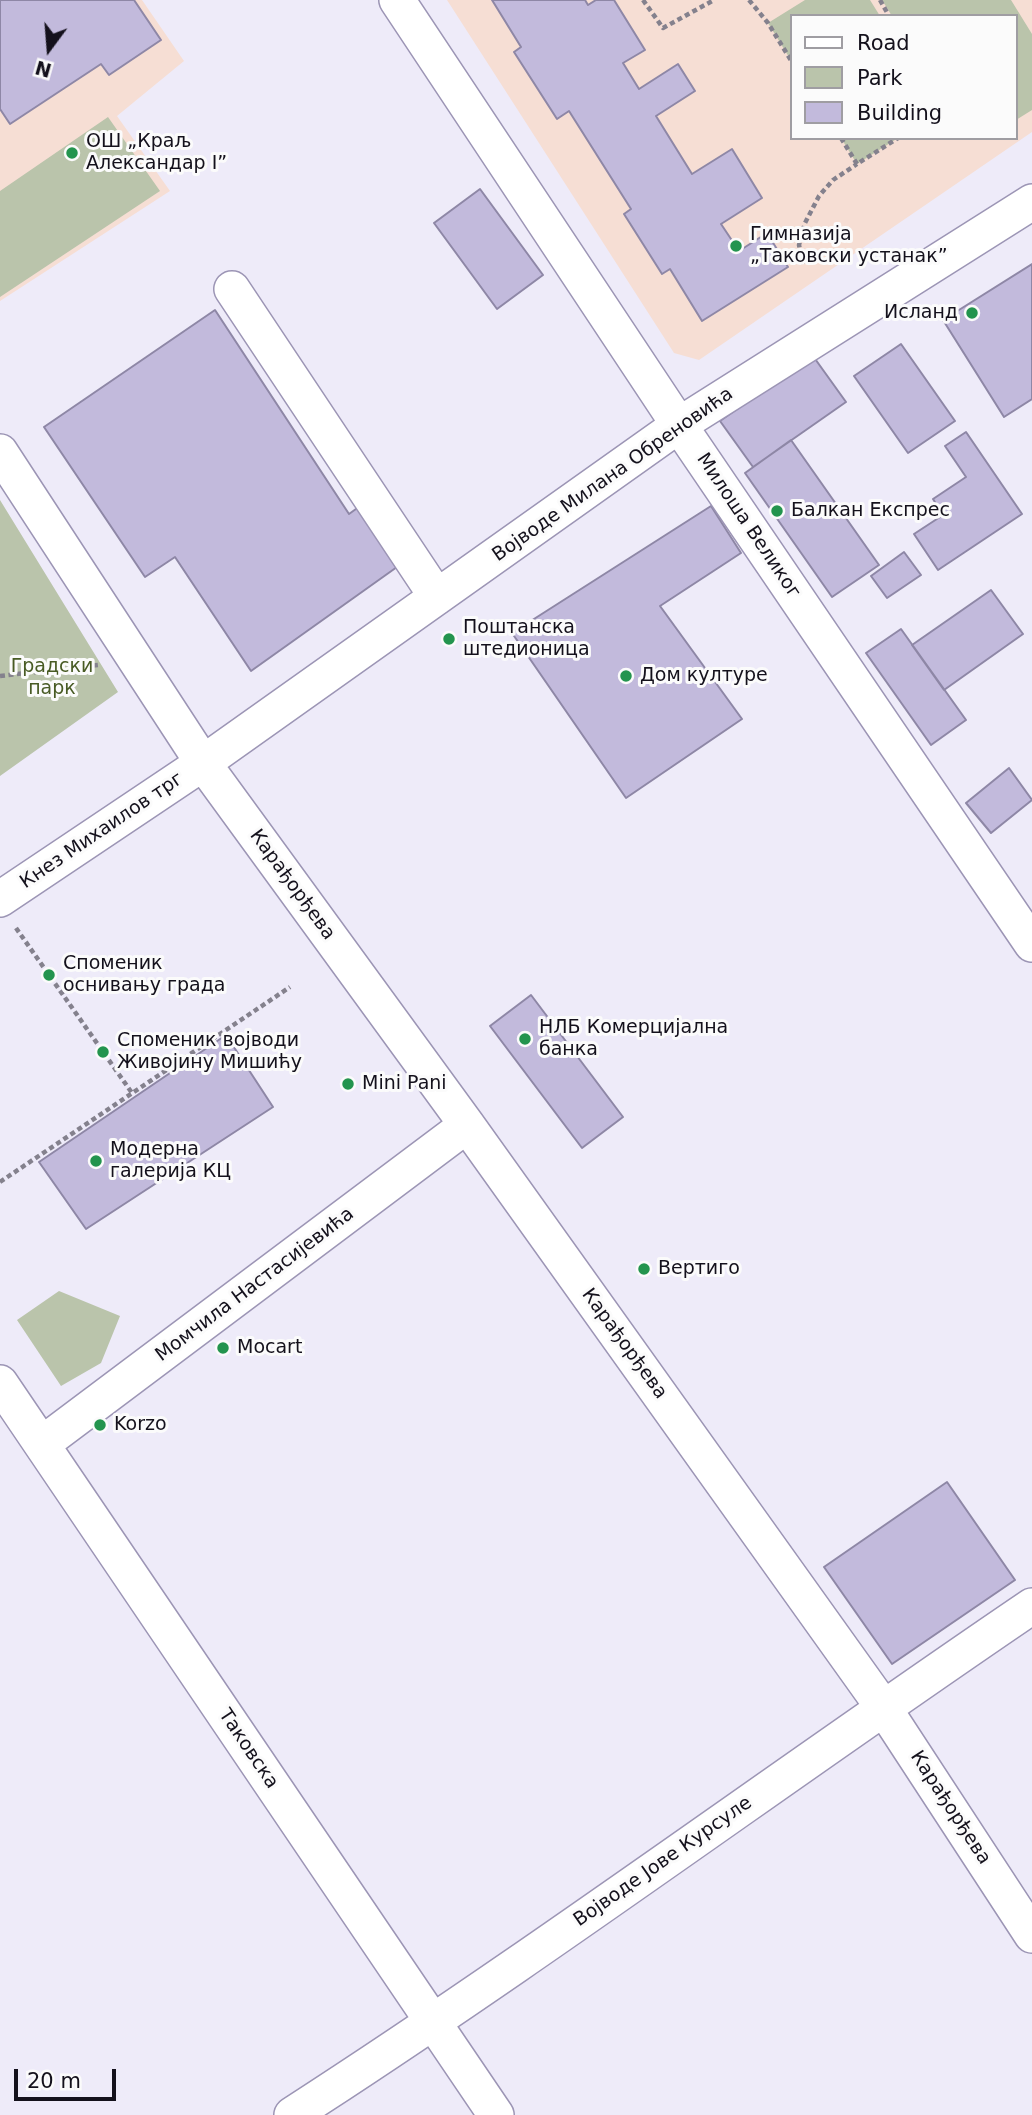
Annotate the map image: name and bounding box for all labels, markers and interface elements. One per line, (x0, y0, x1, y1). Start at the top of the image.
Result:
north arrow (14, 14, 84, 84)
legend (790, 14, 1018, 140)
text: Road (857, 31, 910, 55)
text: N (33, 56, 54, 82)
text: Park (857, 66, 902, 90)
text: Building (857, 101, 942, 125)
place label: ОШ „Краљ Александар I” (86, 131, 227, 175)
marker: ОШ „Краљ Александар I” (64, 145, 80, 161)
place label: Гимназија „Таковски устанак” (750, 224, 947, 268)
marker: Гимназија „Таковски устанак” (728, 238, 744, 254)
place label: Исланд (884, 302, 958, 324)
marker: Исланд (964, 305, 980, 321)
street label: Војводе Милана Обреновића (488, 383, 738, 567)
street label: Милоша Великог (691, 449, 805, 603)
place label: Балкан Експрес (791, 500, 950, 522)
marker: Балкан Експрес (769, 503, 785, 519)
place label: Поштанска штедионица (463, 617, 590, 661)
marker: Поштанска штедионица (441, 631, 457, 647)
park label: Градски парк (11, 656, 93, 700)
place label: Дом културе (640, 665, 768, 687)
marker: Дом културе (618, 668, 634, 684)
street label: Кнез Михаилов трг (16, 768, 188, 894)
street label: Карађорђева (244, 825, 340, 945)
place label: Споменик оснивању града (63, 953, 226, 997)
marker: Споменик оснивању града (41, 967, 57, 983)
place label: НЛБ Комерцијална банка (539, 1017, 728, 1061)
place label: Споменик војводи Живојину Мишићу (117, 1030, 302, 1074)
marker: НЛБ Комерцијална банка (517, 1031, 533, 1047)
marker: Споменик војводи Живојину Мишићу (95, 1044, 111, 1060)
place label: Mini Pani (362, 1073, 447, 1095)
marker: Mini Pani (340, 1076, 356, 1092)
place label: Модерна галерија КЦ (110, 1139, 231, 1183)
marker: Модерна галерија КЦ (88, 1153, 104, 1169)
street label: Момчила Настасијевића (151, 1203, 359, 1367)
place label: Вертиго (658, 1258, 740, 1280)
marker: Вертиго (636, 1261, 652, 1277)
street label: Карађорђева (576, 1284, 672, 1404)
place label: Mocart (237, 1337, 302, 1359)
marker: Mocart (215, 1340, 231, 1356)
place label: Korzo (114, 1414, 167, 1436)
marker: Korzo (92, 1417, 108, 1433)
street label: Таковска (213, 1705, 283, 1793)
street label: Карађорђева (905, 1747, 995, 1869)
street label: Војводе Јове Курсуле (570, 1792, 756, 1932)
scale bar (18, 2056, 119, 2100)
text: 20 m (27, 2069, 81, 2093)

